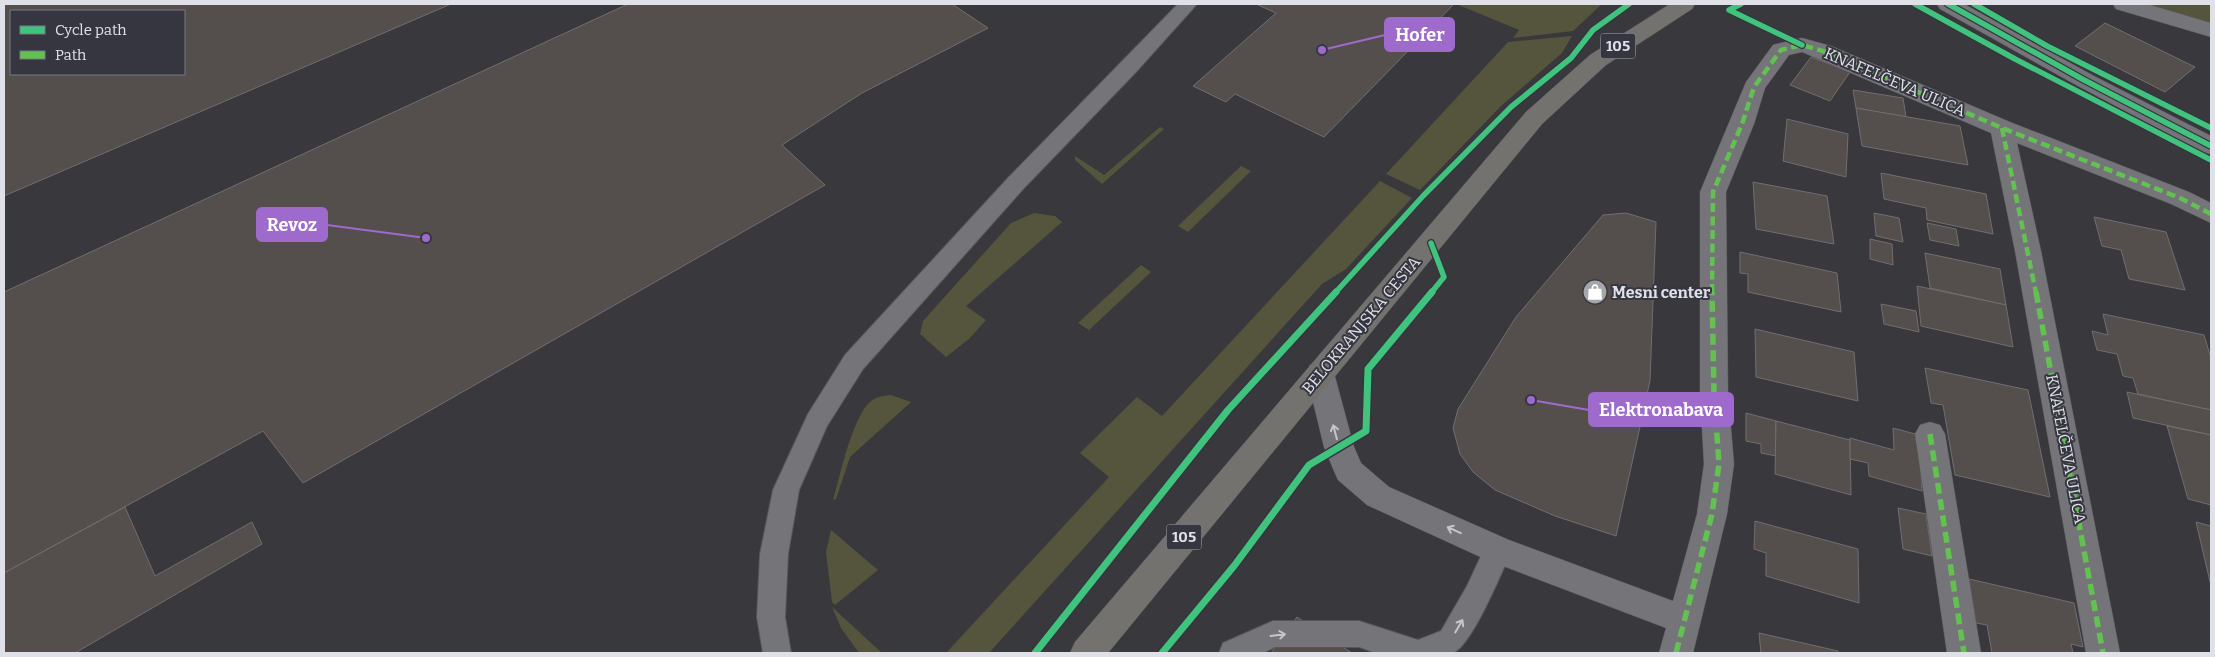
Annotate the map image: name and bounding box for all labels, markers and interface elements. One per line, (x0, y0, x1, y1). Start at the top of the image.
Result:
legend (10, 10, 185, 75)
callout: Hofer (1385, 18, 1454, 51)
text: Cycle path (55, 21, 127, 39)
text: Hofer (1395, 24, 1445, 46)
road number: 105 (1600, 34, 1636, 58)
street label: KNAFELČEVA ULICA (1821, 43, 1970, 121)
text: Path (55, 46, 87, 64)
callout: Revoz (257, 208, 327, 241)
text: Revoz (267, 214, 317, 236)
street label: BELOKRANJSKA CESTA (1298, 252, 1425, 398)
shop icon: Mesni center (1582, 279, 1608, 305)
place label: Mesni center (1612, 283, 1711, 302)
street label: KNAFELČEVA ULICA (2042, 372, 2091, 526)
callout: Elektronabava (1589, 393, 1733, 426)
text: Elektronabava (1599, 399, 1723, 421)
one-way arrow (1330, 425, 1340, 441)
road number: 105 (1166, 524, 1202, 550)
one-way arrow (1447, 525, 1462, 534)
one-way arrow (1454, 619, 1464, 634)
one-way arrow (1269, 630, 1285, 640)

